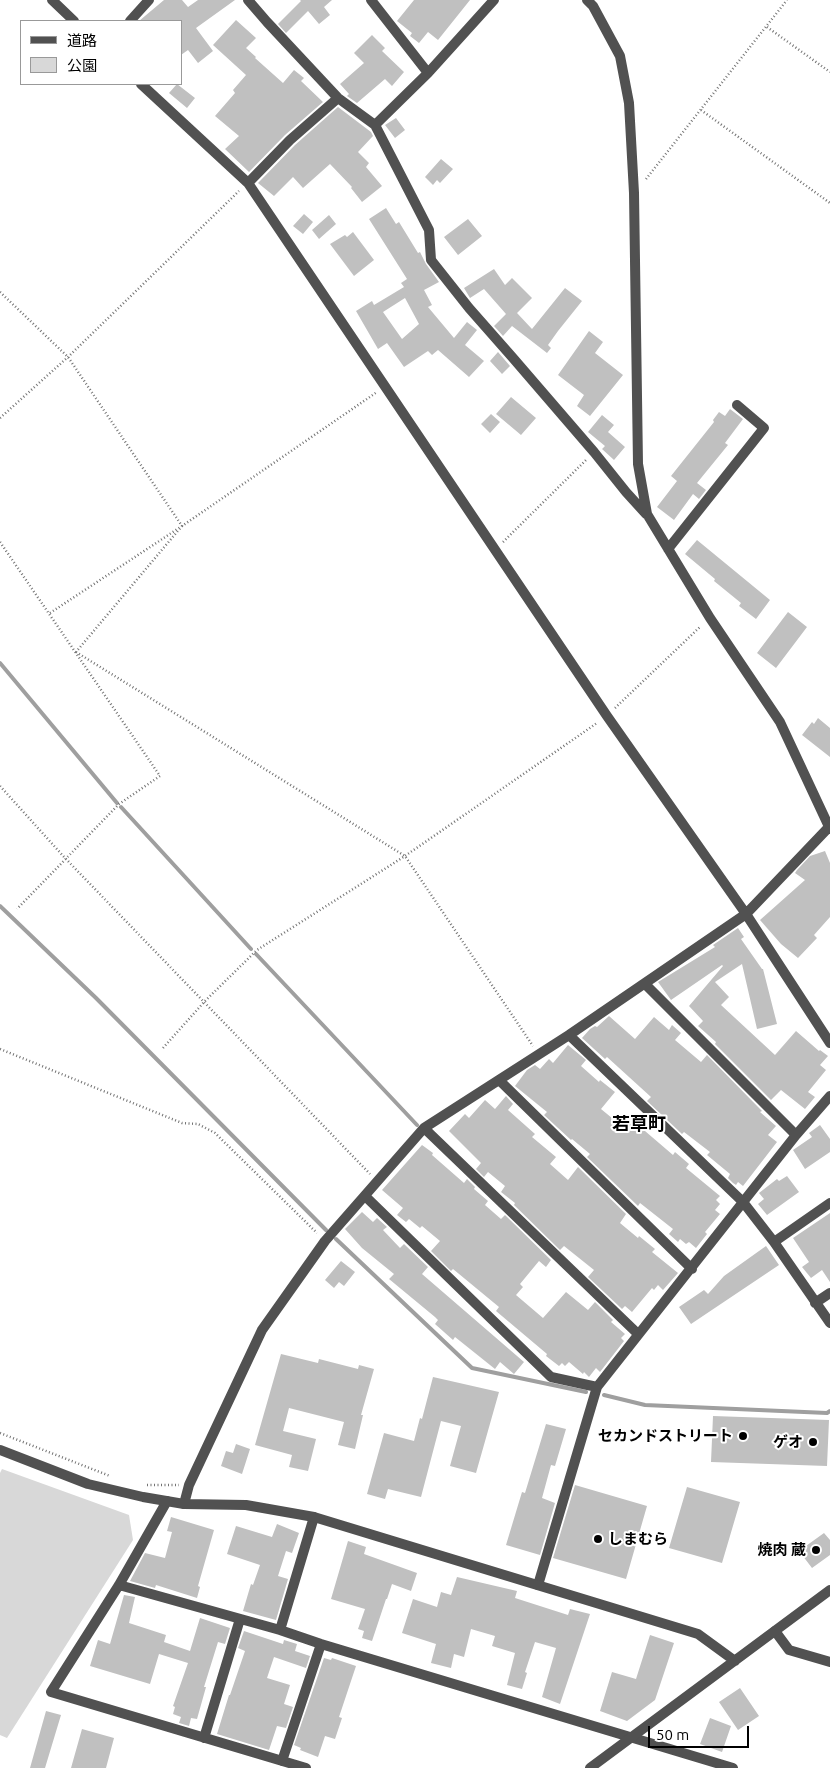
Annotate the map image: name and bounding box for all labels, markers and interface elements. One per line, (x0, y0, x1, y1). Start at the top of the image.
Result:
legend (20, 20, 182, 85)
text: 道路 (67, 32, 97, 49)
text: 公園 (67, 57, 97, 74)
district label: 若草町 (612, 1113, 666, 1135)
place label: セカンドストリート (598, 1427, 733, 1445)
marker: セカンドストリート (737, 1430, 749, 1442)
place label: ゲオ (773, 1433, 803, 1451)
marker: ゲオ (807, 1436, 819, 1448)
place label: しまむら (608, 1530, 668, 1548)
marker: しまむら (592, 1533, 604, 1545)
place label: 焼肉 蔵 (757, 1541, 806, 1559)
marker: 焼肉 蔵 (810, 1544, 822, 1556)
scale bar (650, 1716, 751, 1748)
text: 50 m (656, 1726, 689, 1743)

